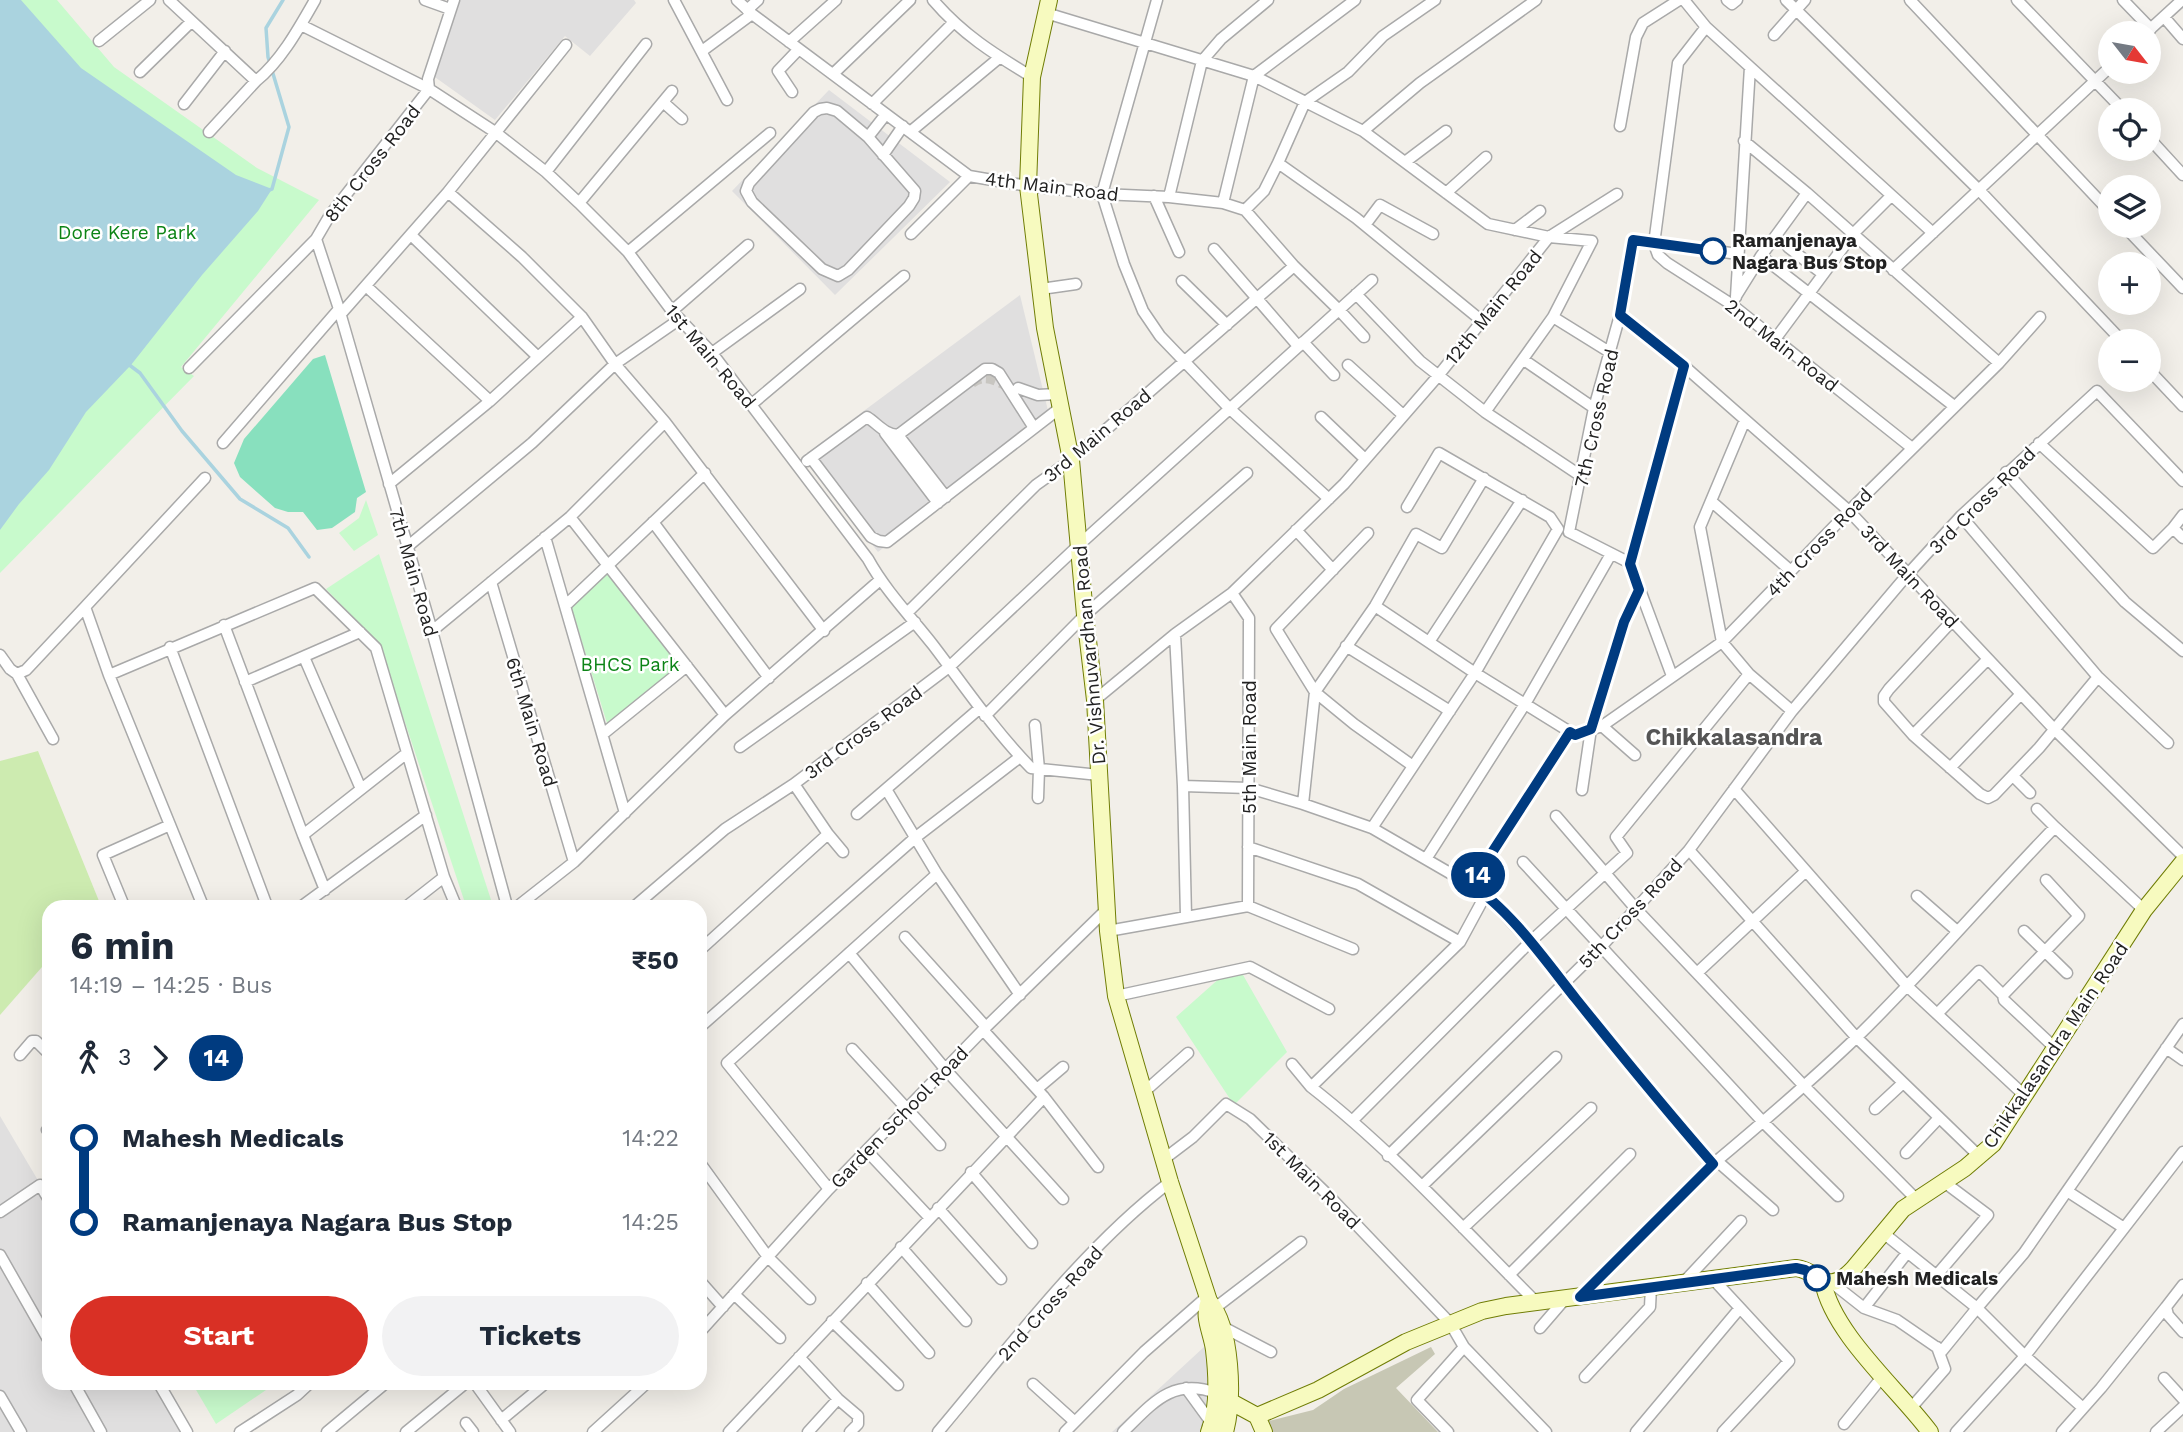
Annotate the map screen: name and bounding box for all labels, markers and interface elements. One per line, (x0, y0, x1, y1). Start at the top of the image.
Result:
north arrow (2098, 21, 2161, 84)
map controls (2098, 21, 2161, 392)
button: locate (2098, 98, 2161, 161)
street label: 8th Cross Road (319, 100, 425, 227)
street label: 4th Main Road (984, 167, 1120, 206)
button: layers (2098, 175, 2161, 238)
park label: Dore Kere Park (58, 221, 196, 244)
place label: Ramanjenaya Nagara Bus Stop (1732, 229, 1887, 274)
marker: Ramanjenaya Nagara Bus Stop (1700, 238, 1726, 264)
street label: 12th Main Road (1440, 245, 1547, 369)
button: + (2098, 252, 2161, 315)
street label: 2nd Main Road (1720, 294, 1843, 397)
street label: 1st Main Road (661, 300, 761, 413)
button: − (2098, 329, 2161, 392)
street label: 7th Cross Road (1569, 347, 1624, 490)
street label: 3rd Main Road (1039, 384, 1156, 487)
street label: 3rd Cross Road (1924, 442, 2041, 559)
street label: 4th Cross Road (1762, 483, 1877, 602)
street label: 7th Main Road (384, 505, 443, 639)
street label: 3rd Main Road (1856, 520, 1964, 633)
street label: Dr. Vishnuvardhan Road (1068, 544, 1111, 766)
park label: BHCS Park (581, 653, 680, 676)
street label: 6th Main Road (501, 655, 562, 790)
street label: 5th Main Road (1238, 680, 1261, 814)
street label: 3rd Cross Road (800, 681, 927, 784)
district label: Chikkalasandra (1646, 724, 1823, 751)
line badge: 14 (1446, 852, 1510, 898)
street label: 5th Cross Road (1574, 854, 1687, 973)
text: 14 (1465, 861, 1491, 889)
text: 6 min (70, 924, 175, 968)
street label: Chikkalasandra Main Road (1978, 938, 2133, 1153)
text: ₹50 (631, 945, 679, 975)
text: 14:19 – 14:25 · Bus (70, 972, 272, 999)
icon: walk (70, 1039, 108, 1077)
icon: forward (141, 1039, 179, 1077)
street label: Garden School Road (826, 1042, 973, 1193)
text: 3 (118, 1044, 131, 1071)
text: 14 (203, 1044, 229, 1072)
text: Mahesh Medicals (122, 1123, 344, 1153)
text: 14:22 (622, 1125, 679, 1152)
street label: 1st Main Road (1258, 1127, 1365, 1234)
text: Ramanjenaya Nagara Bus Stop (122, 1207, 513, 1237)
text: 14:25 (622, 1209, 679, 1236)
street label: 2nd Cross Road (993, 1241, 1108, 1365)
marker: Mahesh Medicals (1804, 1265, 1830, 1291)
place label: Mahesh Medicals (1836, 1267, 1998, 1290)
button: Start (70, 1296, 368, 1376)
button: Tickets (382, 1296, 679, 1376)

